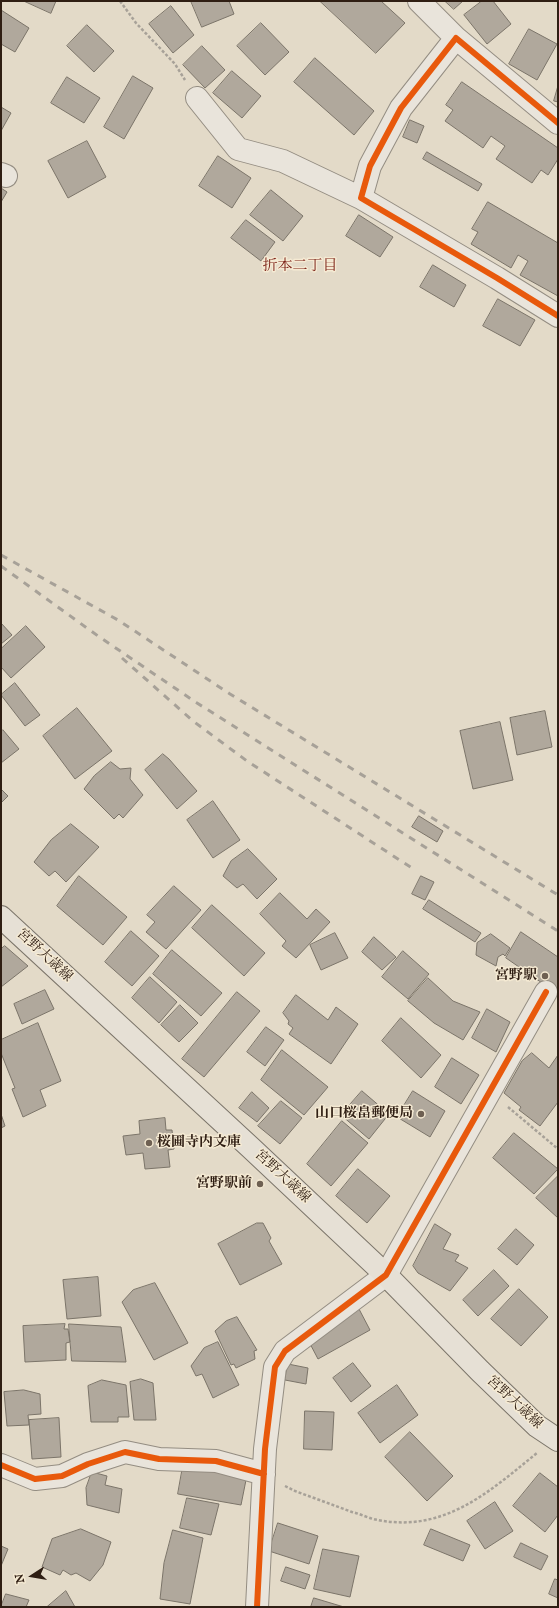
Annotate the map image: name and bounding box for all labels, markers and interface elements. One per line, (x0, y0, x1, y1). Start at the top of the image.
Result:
district label: 折本二丁目 (263, 258, 337, 276)
street label: 宮野大歳線 (13, 926, 75, 986)
place label: 宮野駅 (495, 968, 537, 984)
marker: 宮野駅 (540, 971, 550, 981)
place label: 山口桜畠郵便局 (315, 1106, 413, 1122)
marker: 山口桜畠郵便局 (416, 1109, 426, 1119)
place label: 桜圃寺内文庫 (157, 1135, 241, 1151)
marker: 桜圃寺内文庫 (144, 1138, 154, 1148)
street label: 宮野大歳線 (251, 1147, 313, 1207)
place label: 宮野駅前 (196, 1176, 252, 1192)
marker: 宮野駅前 (255, 1179, 265, 1189)
street label: 宮野大歳線 (483, 1373, 545, 1433)
north arrow (12, 1556, 52, 1596)
text: N (12, 1572, 28, 1585)

